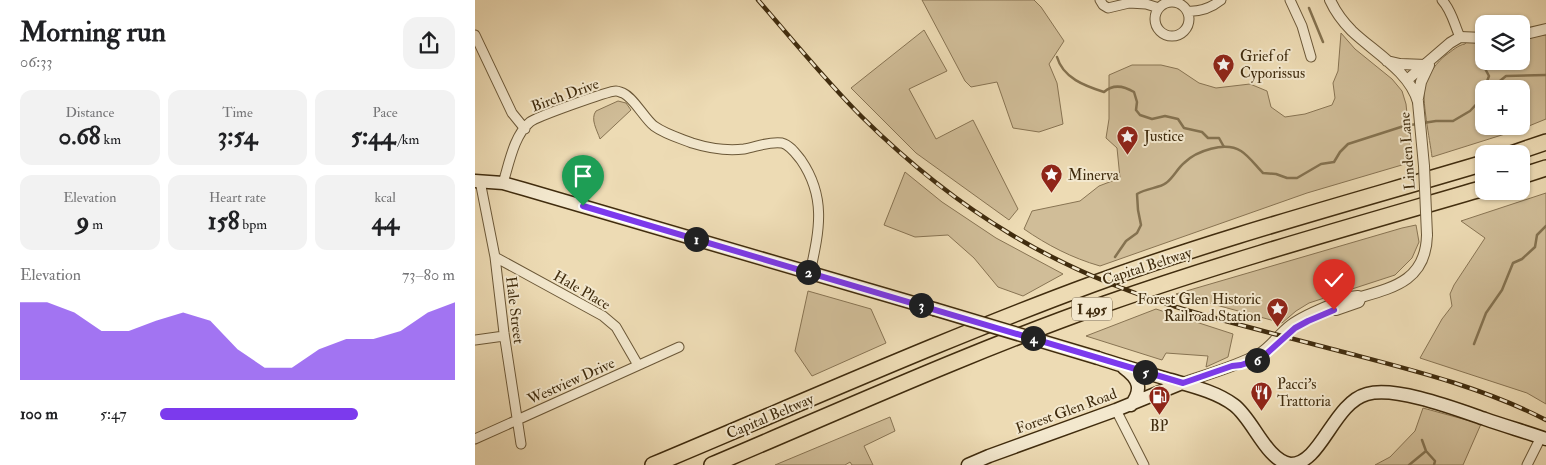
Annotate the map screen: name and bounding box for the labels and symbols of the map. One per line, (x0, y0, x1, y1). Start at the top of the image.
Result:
place label: Grief of Cyporissus (1240, 47, 1305, 84)
place icon: Grief of Cyporissus (1212, 53, 1236, 84)
street label: Birch Drive (529, 74, 602, 116)
street label: Linden Lane (1395, 111, 1420, 191)
place icon: Justice (1116, 124, 1140, 155)
place label: Justice (1143, 127, 1184, 147)
pin (562, 155, 604, 206)
place icon: Minerva (1040, 163, 1064, 194)
place label: Minerva (1068, 166, 1120, 185)
pin: 1 (683, 226, 709, 252)
street label: Capital Beltway (1100, 243, 1195, 291)
pin (1313, 259, 1355, 310)
pin: 2 (795, 260, 821, 284)
street label: Hale Place (550, 267, 614, 314)
street label: Hale Street (501, 275, 528, 345)
place label: Forest Glen Historic Railroad Station (1137, 290, 1261, 326)
pin: 3 (909, 292, 933, 318)
place icon: Forest Glen Historic Railroad Station (1265, 296, 1289, 327)
road number: I 495 (1072, 298, 1112, 320)
pin: 4 (1021, 326, 1045, 350)
pin: 6 (1245, 348, 1269, 372)
street label: Westview Drive (524, 354, 618, 410)
pin: 5 (1133, 360, 1157, 384)
place label: Pacci's Trattoria (1277, 375, 1332, 411)
restaurant icon: Pacci's Trattoria (1249, 381, 1273, 412)
street label: Forest Glen Road (1013, 384, 1120, 439)
fuel station icon: BP (1147, 385, 1171, 416)
street label: Capital Beltway (724, 389, 817, 444)
place label: BP (1150, 417, 1169, 436)

